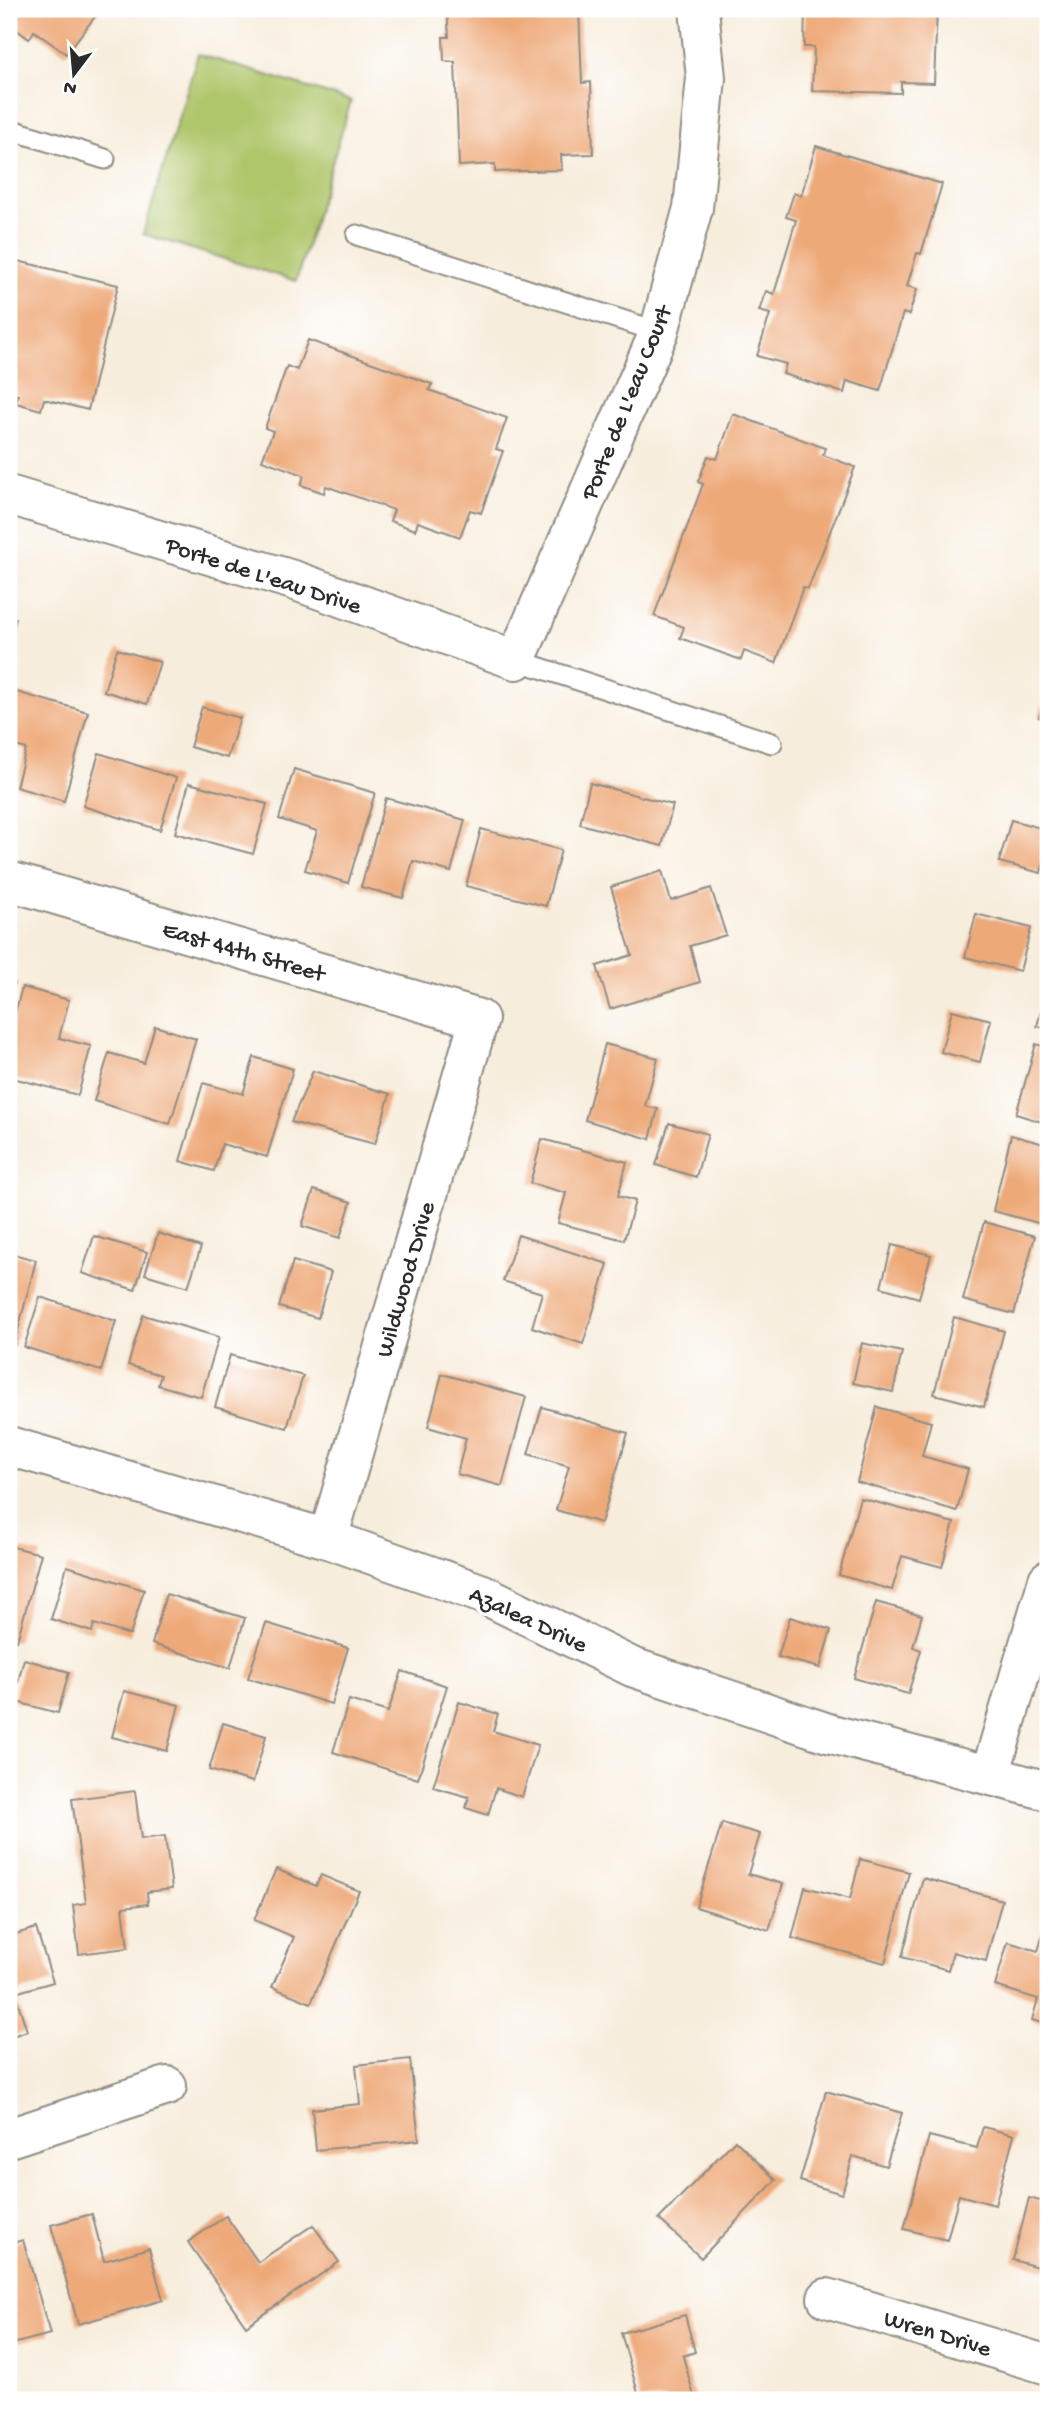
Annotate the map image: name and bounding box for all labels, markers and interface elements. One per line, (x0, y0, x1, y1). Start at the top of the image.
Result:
north arrow (38, 38, 108, 108)
text: N (61, 74, 79, 100)
street label: Porte de L'eau Court (576, 300, 681, 506)
street label: Porte de L'eau Drive (160, 532, 365, 623)
street label: East 44th Street (158, 916, 330, 991)
street label: Wildwood Drive (371, 1198, 444, 1361)
street label: Azalea Drive (464, 1581, 592, 1661)
street label: Wren Drive (880, 2305, 995, 2366)

